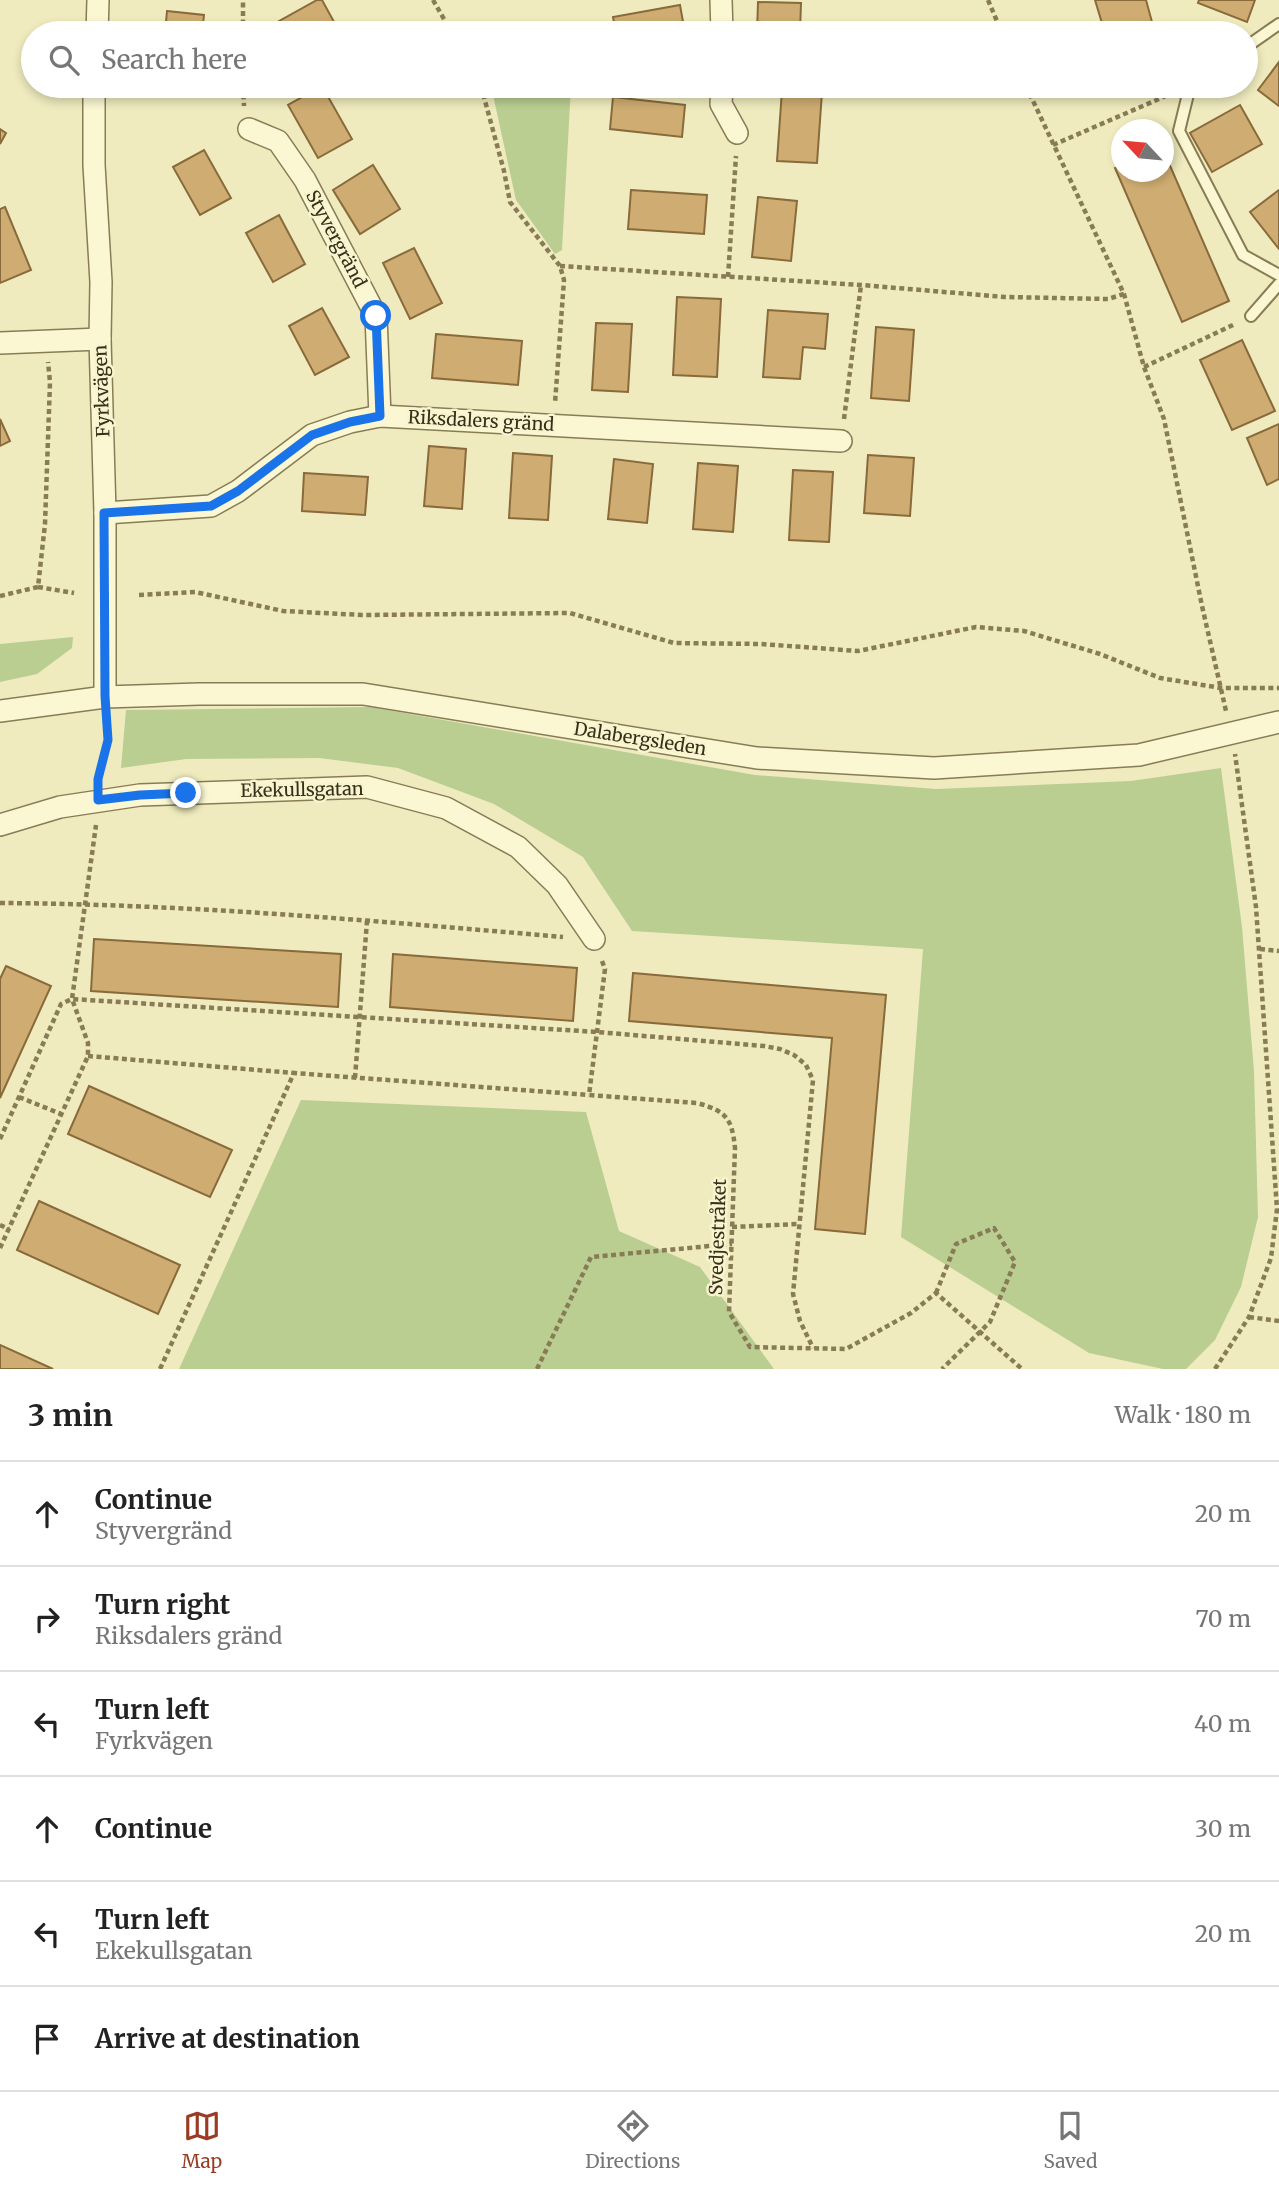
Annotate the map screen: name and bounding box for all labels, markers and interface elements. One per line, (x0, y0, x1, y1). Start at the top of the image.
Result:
search box (21, 21, 1258, 98)
icon: search (45, 41, 83, 79)
text: Search here (101, 43, 247, 76)
north arrow (1111, 119, 1174, 182)
street label: Styvergränd (301, 186, 372, 292)
route start (360, 300, 391, 331)
street label: Fyrkvägen (88, 344, 115, 438)
street label: Riksdalers gränd (407, 405, 555, 436)
street label: Dalabergsleden (572, 717, 708, 760)
route end (170, 777, 201, 808)
street label: Ekekullsgatan (240, 777, 364, 802)
street label: Svedjestråket (704, 1178, 731, 1296)
text: 3 min (28, 1396, 113, 1434)
text: Walk · 180 m (1115, 1400, 1251, 1429)
text: Continue (95, 1483, 212, 1516)
icon: ahead (28, 1495, 66, 1533)
text: 20 m (1195, 1499, 1251, 1528)
text: Styvergränd (95, 1516, 232, 1545)
text: Turn right (95, 1588, 230, 1621)
icon: right (28, 1600, 66, 1638)
text: 70 m (1195, 1604, 1251, 1633)
text: Riksdalers gränd (95, 1621, 282, 1650)
text: Turn left (95, 1693, 209, 1726)
icon: left (28, 1705, 66, 1743)
text: 40 m (1194, 1709, 1251, 1738)
text: Fyrkvägen (95, 1726, 213, 1755)
icon: ahead (28, 1810, 66, 1848)
text: Continue (95, 1812, 212, 1845)
text: 30 m (1195, 1814, 1251, 1843)
text: Turn left (95, 1903, 209, 1936)
icon: left (28, 1915, 66, 1953)
text: 20 m (1195, 1919, 1251, 1948)
text: Ekekullsgatan (95, 1936, 253, 1965)
icon: arrive (28, 2020, 66, 2058)
text: Arrive at destination (95, 2022, 360, 2055)
tab: Map (182, 2107, 222, 2173)
tab: Directions (585, 2107, 680, 2173)
tab: Saved (1044, 2107, 1097, 2173)

